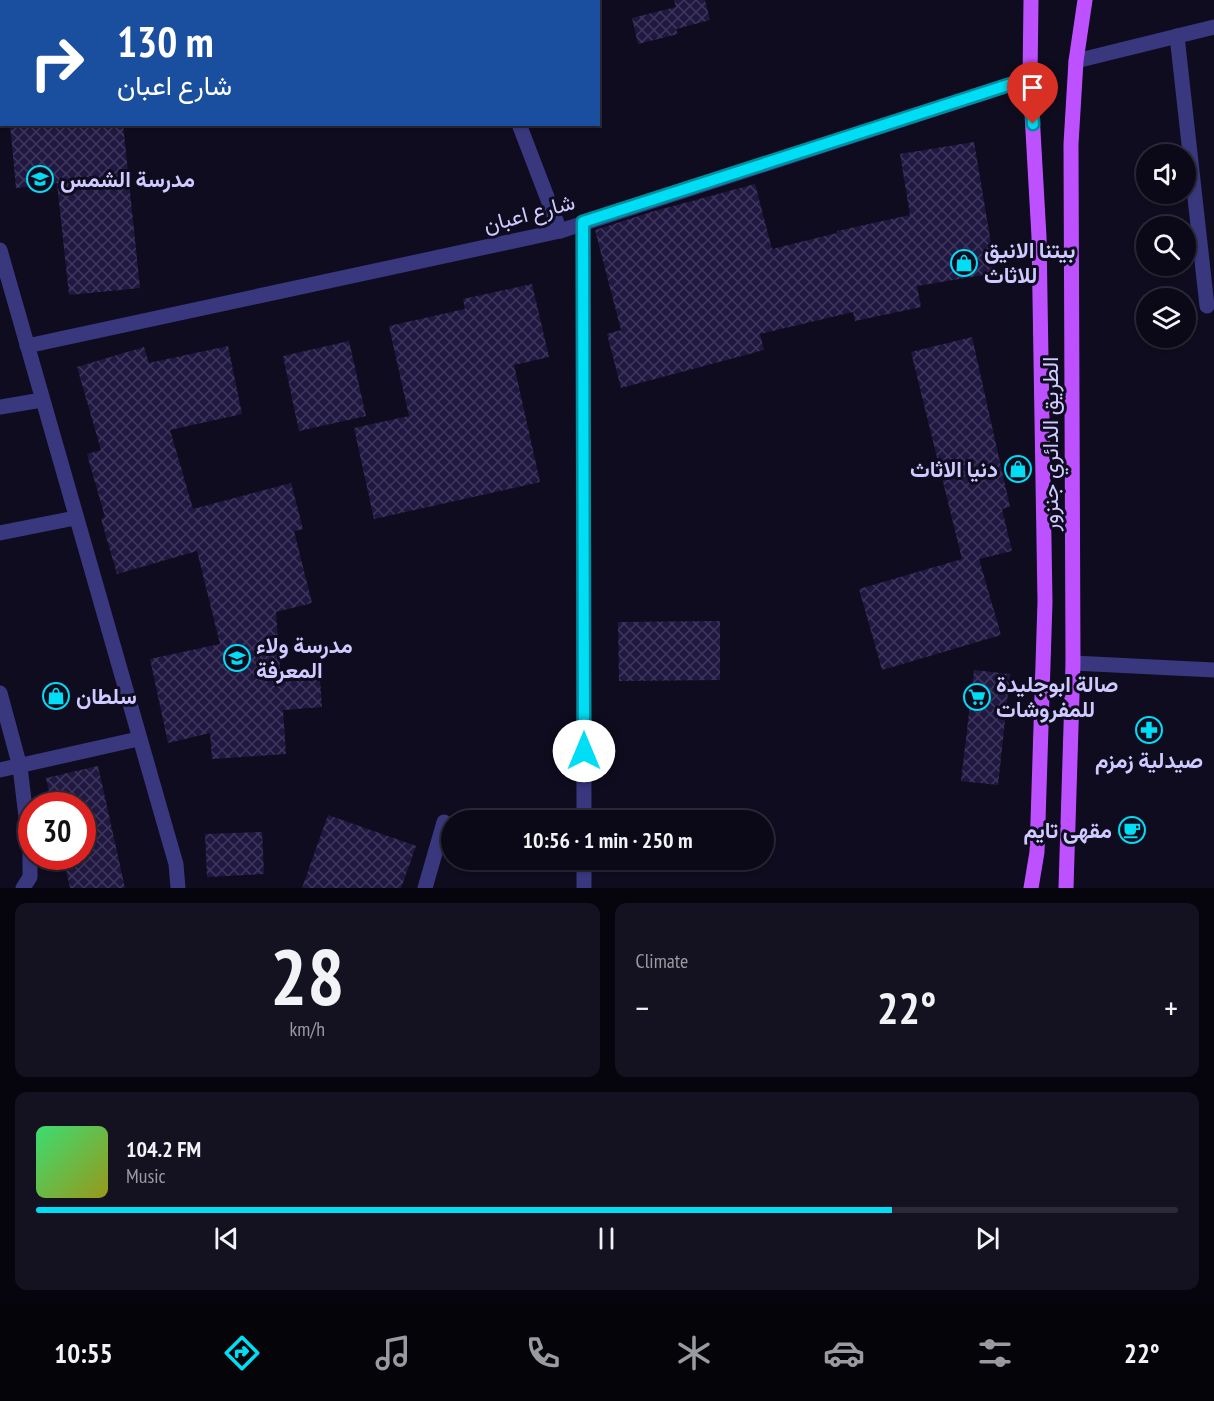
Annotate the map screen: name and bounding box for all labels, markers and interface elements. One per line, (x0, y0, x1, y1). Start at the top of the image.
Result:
text: 130 m (117, 14, 214, 69)
icon: right (18, 24, 96, 102)
pin (1007, 62, 1058, 124)
text: شارع اعبان (117, 68, 232, 102)
icon: arrive (1016, 71, 1049, 104)
map controls (1136, 144, 1196, 348)
button: sound (1136, 144, 1196, 204)
school or university icon: مدرسة الشمس (25, 164, 55, 194)
place label: مدرسة الشمس (60, 165, 195, 193)
street label: شارع اعبان (480, 187, 578, 240)
button: search (1136, 216, 1196, 276)
place label: بيتنا الانيق للاثاث (984, 236, 1075, 289)
shop icon: بيتنا الانيق للاثاث (949, 248, 979, 278)
button: layers (1136, 288, 1196, 348)
street label: الطريق الدائري جنزور (1036, 357, 1069, 532)
shop icon: دنيا الاثاث (1003, 454, 1033, 484)
place label: دنيا الاثاث (910, 455, 998, 483)
place label: مدرسة ولاء المعرفة (256, 631, 353, 684)
school or university icon: مدرسة ولاء المعرفة (222, 643, 252, 673)
place label: صالة ابوجليدة للمفروشات (996, 670, 1118, 723)
shop icon: سلطان (41, 681, 71, 711)
place label: سلطان (76, 682, 137, 710)
supermarket icon: صالة ابوجليدة للمفروشات (962, 682, 992, 712)
pharmacy icon: صيدلية زمزم (1134, 715, 1164, 745)
position arrow (552, 719, 616, 783)
place label: صيدلية زمزم (1095, 746, 1203, 775)
speed limit sign: 30 (18, 792, 96, 870)
cafe icon: مقهى تايم (1117, 815, 1147, 845)
place label: مقهى تايم (1024, 816, 1112, 845)
text: 10:56 · 1 min · 250 m (522, 826, 693, 854)
text: 28 (270, 926, 345, 1027)
text: Climate (636, 948, 688, 974)
text: 22° (877, 978, 936, 1036)
text: − (636, 986, 649, 1029)
text: + (1164, 986, 1178, 1029)
text: km/h (290, 1016, 325, 1042)
text: 104.2 FM (126, 1135, 201, 1163)
text: Music (126, 1163, 166, 1189)
icon: previous (210, 1222, 243, 1255)
icon: pause (590, 1222, 623, 1255)
icon: next (971, 1222, 1004, 1255)
icon: directions (221, 1332, 263, 1374)
icon: music (372, 1332, 414, 1374)
icon: phone (522, 1332, 564, 1374)
icon: climate (673, 1332, 715, 1374)
icon: car (823, 1332, 865, 1374)
icon: filters (974, 1332, 1016, 1374)
text: 10:55 (54, 1336, 113, 1370)
text: 22° (1124, 1336, 1160, 1370)

